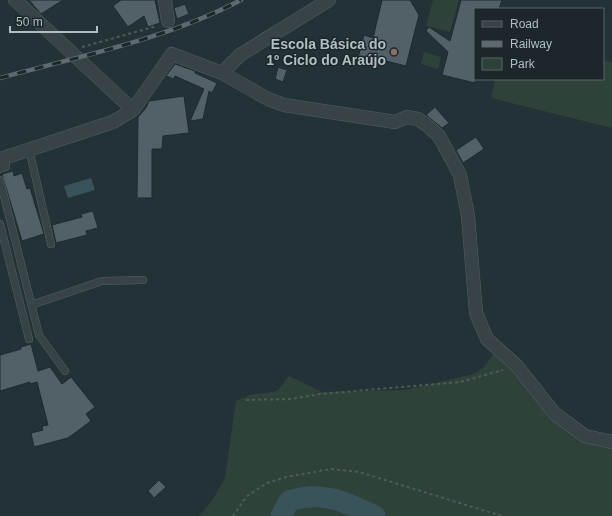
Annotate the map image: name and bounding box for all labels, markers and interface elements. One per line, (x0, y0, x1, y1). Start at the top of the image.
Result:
scale bar (10, 8, 97, 34)
legend (474, 8, 604, 80)
text: 50 m (16, 15, 43, 29)
text: Road (510, 17, 539, 31)
place label: Escola Básica do 1º Ciclo do Araújo (266, 36, 386, 68)
text: Railway (510, 37, 552, 51)
marker: Escola Básica do 1º Ciclo do Araújo (389, 47, 399, 57)
text: Park (510, 57, 536, 71)

